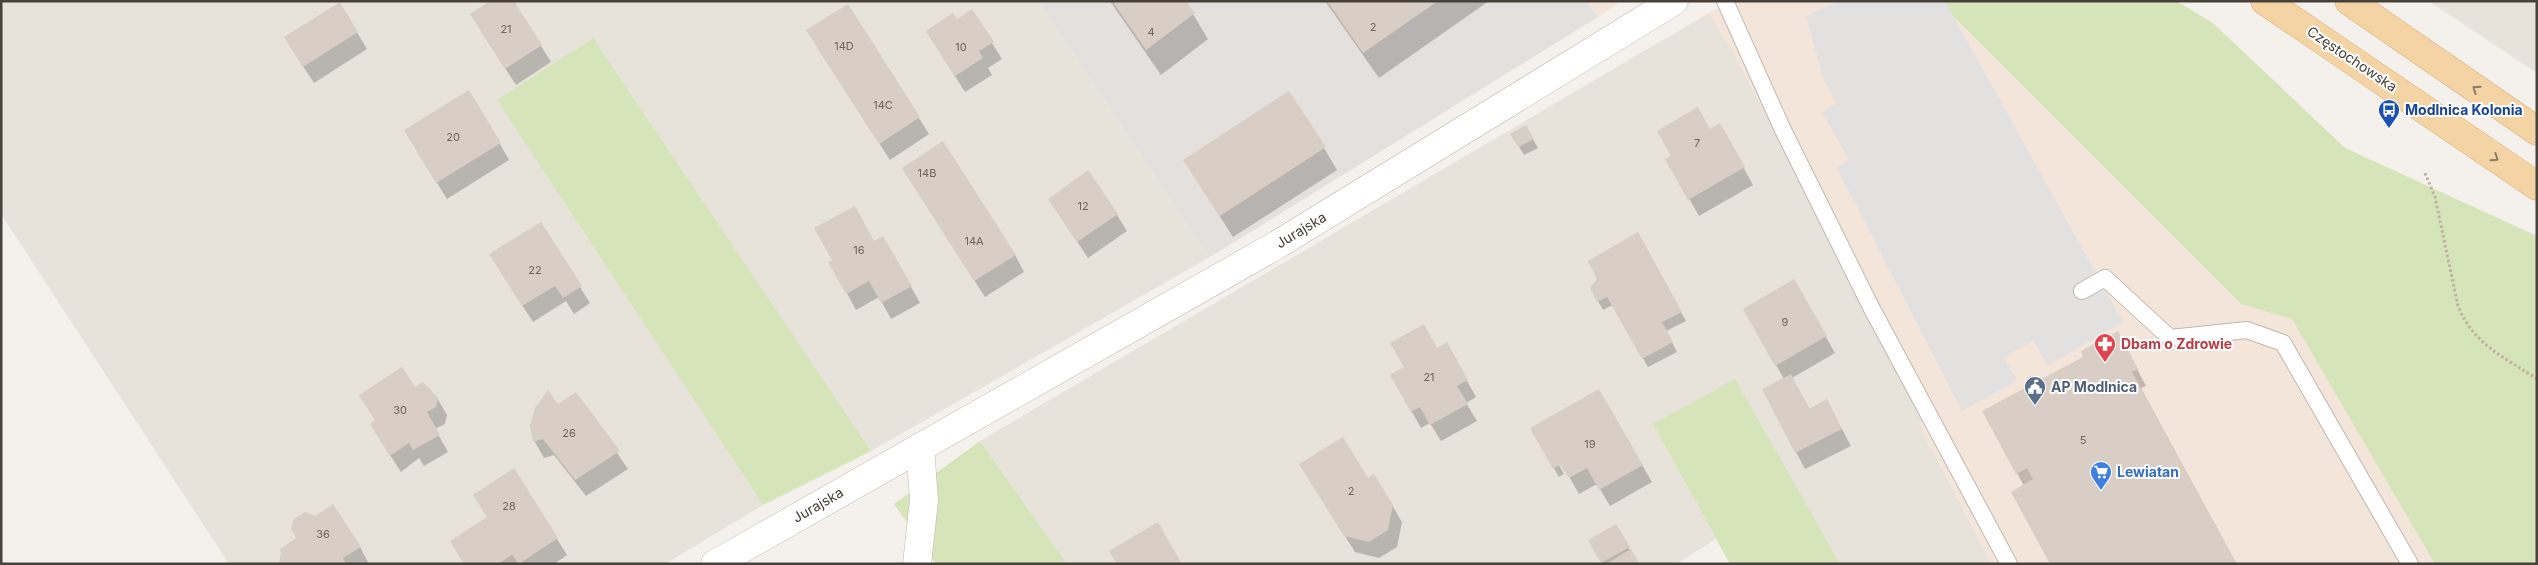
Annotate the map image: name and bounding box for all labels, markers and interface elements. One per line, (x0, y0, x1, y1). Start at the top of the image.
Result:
house number: 2 (1370, 20, 1376, 34)
house number: 21 (500, 22, 512, 36)
street label: Częstochowska (2304, 22, 2401, 95)
house number: 4 (1147, 25, 1155, 39)
house number: 14D (834, 39, 854, 53)
house number: 10 (955, 40, 967, 54)
one-way arrow (2472, 86, 2482, 95)
house number: 14C (873, 98, 893, 112)
bus stop icon: Modlnica Kolonia (2377, 98, 2401, 129)
place label: Modlnica Kolonia (2405, 101, 2523, 118)
house number: 20 (446, 130, 460, 144)
house number: 7 (1694, 136, 1700, 150)
one-way arrow (2489, 152, 2499, 161)
house number: 14B (918, 166, 936, 180)
house number: 12 (1077, 199, 1089, 213)
street label: Jurajska (1272, 208, 1329, 251)
house number: 14A (964, 234, 984, 248)
house number: 16 (853, 243, 865, 257)
house number: 22 (528, 263, 542, 277)
house number: 9 (1782, 315, 1789, 329)
pharmacy icon: Dbam o Zdrowie (2093, 332, 2117, 363)
place label: Dbam o Zdrowie (2121, 335, 2232, 352)
house number: 21 (1423, 370, 1435, 384)
public building icon: AP Modlnica (2023, 375, 2047, 406)
place label: AP Modlnica (2051, 378, 2137, 395)
house number: 30 (393, 403, 407, 417)
house number: 26 (562, 426, 576, 440)
house number: 5 (2080, 433, 2087, 447)
house number: 19 (1584, 437, 1596, 451)
supermarket icon: Lewiatan (2089, 460, 2113, 491)
place label: Lewiatan (2117, 463, 2179, 480)
street label: Jurajska (789, 483, 846, 526)
house number: 2 (1348, 484, 1354, 498)
house number: 28 (502, 499, 516, 513)
house number: 36 (316, 527, 330, 541)

